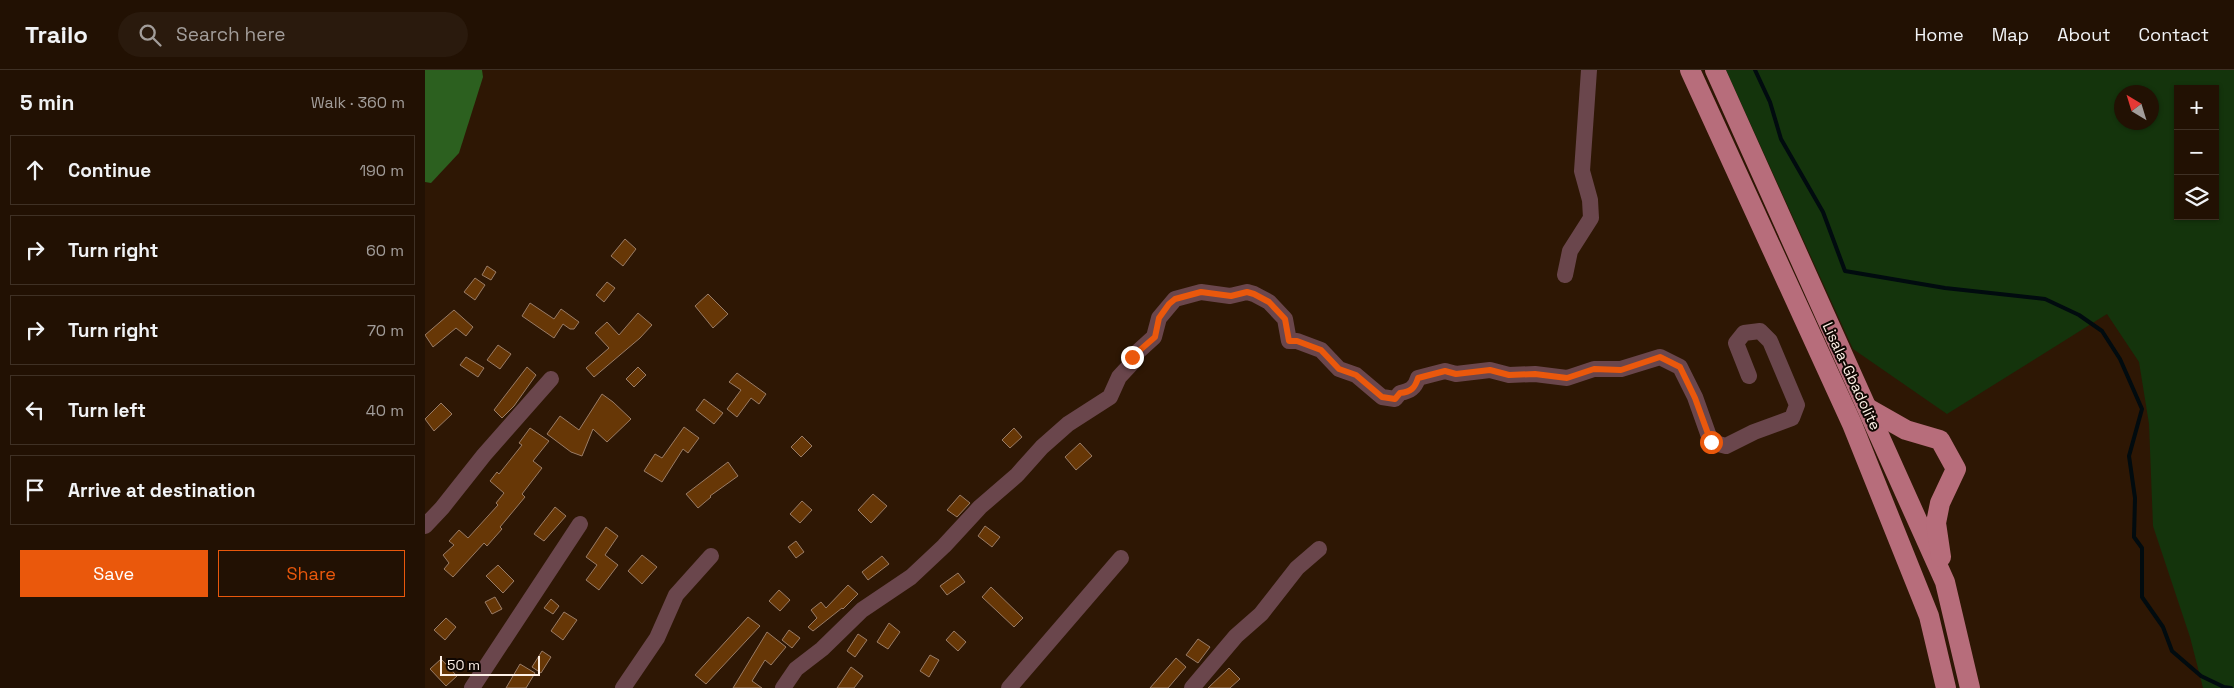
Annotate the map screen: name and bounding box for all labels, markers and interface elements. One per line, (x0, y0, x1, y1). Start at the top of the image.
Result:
search box (118, 12, 468, 57)
text: Trailo (25, 19, 88, 50)
icon: search (136, 21, 164, 49)
text: Search here (176, 22, 286, 47)
text: Home (1915, 23, 1964, 46)
text: Map (1992, 23, 2029, 46)
text: About (2057, 23, 2111, 46)
text: Contact (2139, 23, 2209, 46)
north arrow (2114, 85, 2159, 130)
map controls (2174, 85, 2219, 220)
button: + (2174, 85, 2219, 130)
text: 5 min (20, 89, 74, 116)
text: Walk · 360 m (311, 92, 405, 113)
button: − (2174, 130, 2219, 175)
icon: ahead (21, 156, 49, 184)
text: Continue (68, 158, 151, 183)
text: 190 m (359, 160, 404, 181)
button: layers (2174, 175, 2219, 220)
icon: right (21, 236, 49, 264)
text: Turn right (68, 238, 158, 263)
text: 60 m (366, 240, 404, 261)
icon: right (21, 316, 49, 344)
text: Turn right (68, 318, 158, 343)
street label: Lisala-Gbadolite (1819, 319, 1885, 433)
text: 70 m (367, 320, 404, 341)
route end (1121, 346, 1144, 369)
icon: left (21, 396, 49, 424)
text: Turn left (68, 398, 146, 423)
text: 40 m (366, 400, 404, 421)
route start (1700, 431, 1723, 454)
icon: arrive (21, 476, 49, 504)
text: Arrive at destination (68, 478, 256, 503)
button: Save (20, 550, 208, 597)
button: Share (218, 550, 405, 597)
scale bar (440, 653, 540, 676)
text: 50 m (447, 656, 480, 674)

